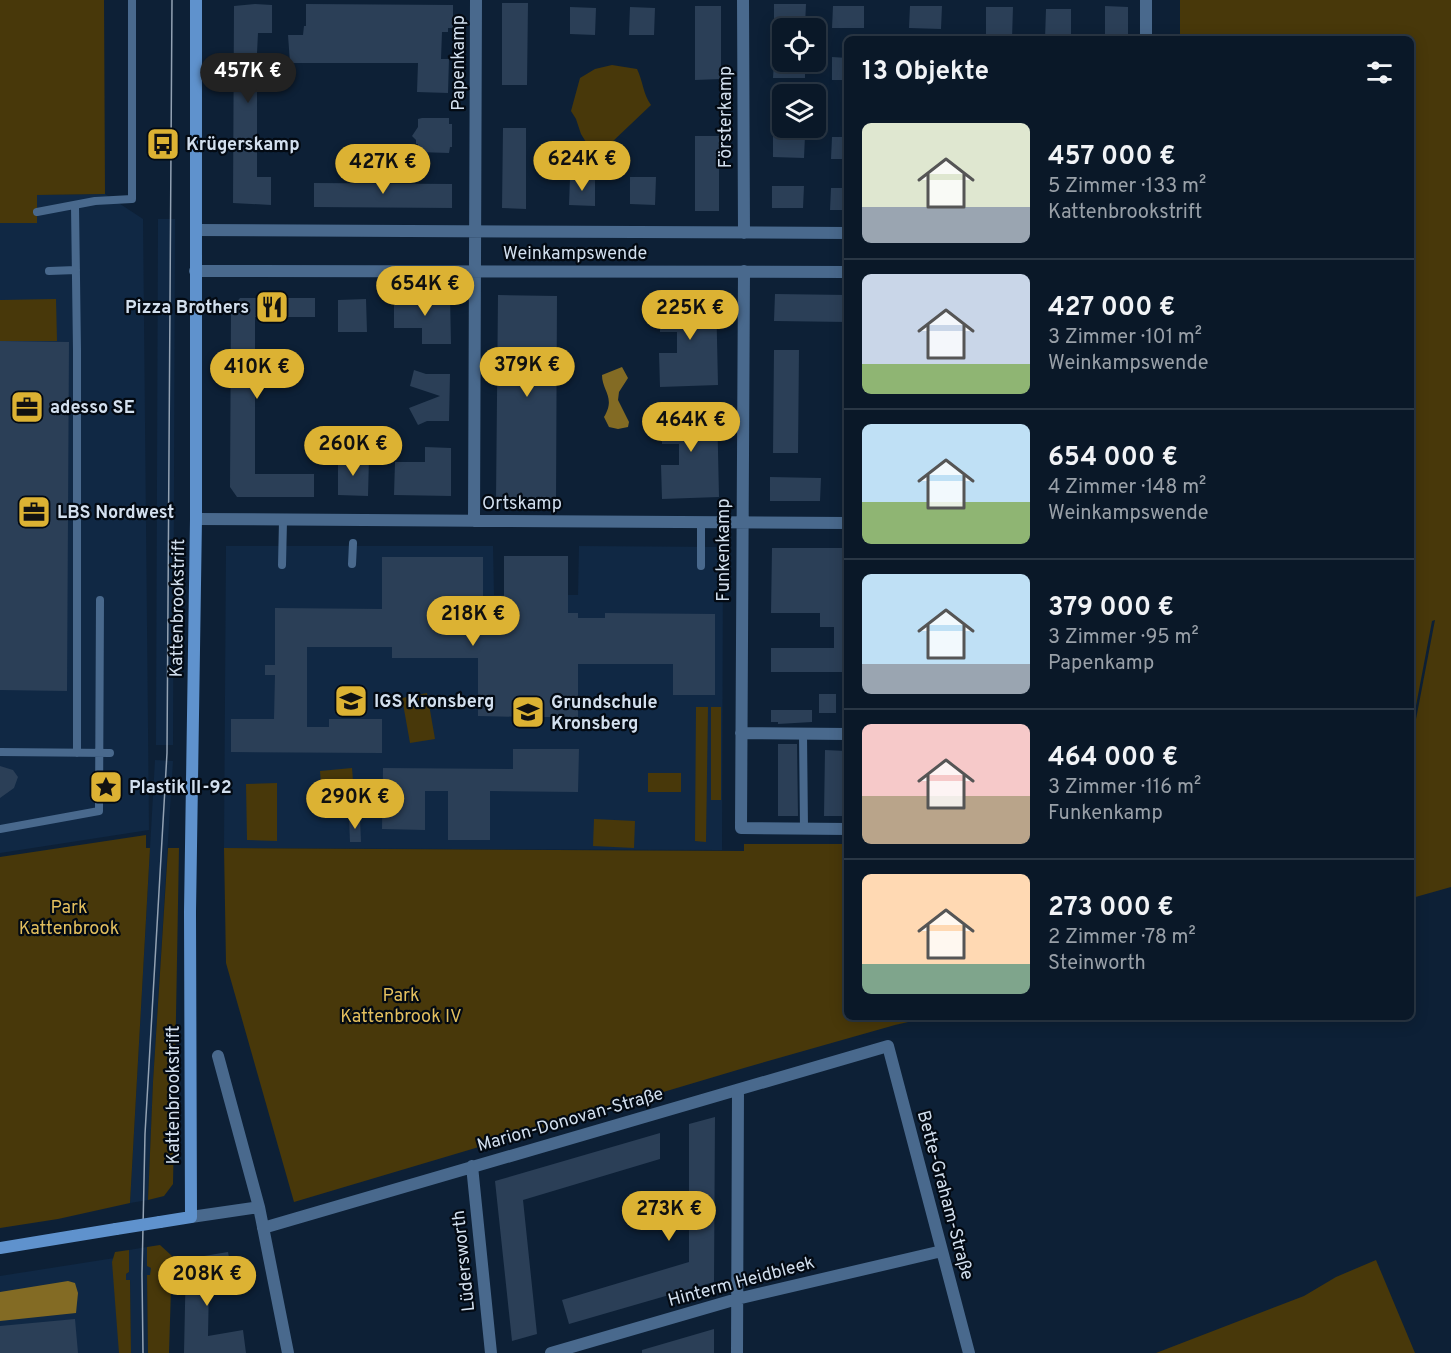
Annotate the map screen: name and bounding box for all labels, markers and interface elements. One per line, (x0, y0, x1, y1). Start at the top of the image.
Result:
street label: Papenkamp (448, 15, 471, 111)
map controls (772, 18, 826, 138)
button: locate (772, 18, 826, 72)
pin: 457K € (199, 53, 297, 104)
text: 13 Objekte (862, 56, 989, 89)
icon: filters (1363, 56, 1396, 89)
text: 457K € (214, 59, 282, 85)
street label: Försterkamp (715, 66, 738, 168)
button: layers (772, 84, 826, 138)
bus stop icon: Krügerskamp (145, 126, 181, 162)
place label: Krügerskamp (186, 134, 300, 157)
pin: 624K € (533, 141, 631, 192)
text: 457 000 € (1048, 141, 1176, 174)
pin: 427K € (334, 144, 432, 195)
text: 624K € (547, 147, 617, 173)
icon: home (910, 147, 982, 219)
text: 427K € (349, 150, 417, 176)
text: 5 Zimmer · 133 m² (1048, 174, 1206, 200)
text: Kattenbrookstrift (1048, 200, 1202, 226)
street label: Weinkampswende (503, 243, 647, 266)
pin: 654K € (376, 266, 474, 317)
text: 654K € (390, 272, 460, 298)
restaurant icon: Pizza Brothers (254, 289, 290, 325)
pin: 225K € (641, 290, 739, 341)
text: 427 000 € (1048, 292, 1175, 325)
text: 225K € (656, 296, 724, 322)
place label: Pizza Brothers (125, 297, 249, 320)
icon: home (910, 298, 982, 370)
text: 3 Zimmer · 101 m² (1048, 325, 1202, 351)
pin: 379K € (478, 347, 576, 398)
pin: 410K € (208, 349, 306, 400)
text: Weinkampswende (1048, 351, 1209, 377)
text: 379K € (494, 353, 560, 379)
text: 410K € (224, 355, 290, 381)
office icon: adesso SE (9, 389, 45, 425)
place label: adesso SE (50, 397, 135, 420)
pin: 464K € (642, 402, 740, 453)
text: 464K € (656, 408, 726, 434)
pin: 260K € (304, 426, 402, 477)
text: 260K € (318, 432, 388, 458)
text: 654 000 € (1048, 442, 1178, 475)
icon: home (910, 448, 982, 520)
text: 4 Zimmer · 148 m² (1048, 475, 1206, 501)
street label: Ortskamp (482, 493, 562, 516)
office icon: LBS Nordwest (16, 494, 52, 530)
street label: Funkenkamp (713, 498, 736, 602)
text: Weinkampswende (1048, 501, 1209, 527)
place label: LBS Nordwest (57, 502, 174, 525)
street label: Kattenbrookstrift (166, 538, 191, 678)
text: 379 000 € (1048, 592, 1174, 625)
pin: 218K € (424, 596, 522, 647)
icon: home (910, 598, 982, 670)
text: 218K € (441, 602, 505, 628)
text: 3 Zimmer · 95 m² (1048, 625, 1199, 651)
text: Papenkamp (1048, 651, 1154, 677)
school or university icon: IGS Kronsberg (333, 683, 369, 719)
place label: IGS Kronsberg (374, 691, 494, 714)
place label: Grundschule Kronsberg (551, 692, 658, 736)
school or university icon: Grundschule Kronsberg (510, 694, 546, 730)
text: 464 000 € (1048, 742, 1178, 775)
icon: home (910, 748, 982, 820)
place icon: Plastik II-92 (88, 769, 124, 805)
text: 3 Zimmer · 116 m² (1048, 775, 1201, 801)
place label: Plastik II-92 (129, 777, 232, 800)
pin: 290K € (306, 779, 404, 830)
text: 290K € (320, 785, 390, 811)
text: Funkenkamp (1048, 801, 1163, 827)
text: 273 000 € (1048, 892, 1174, 925)
park label: Park Kattenbrook (19, 897, 119, 941)
icon: home (910, 898, 982, 970)
text: 2 Zimmer · 78 m² (1048, 925, 1196, 951)
text: Steinworth (1048, 951, 1146, 977)
park label: Park Kattenbrook IV (340, 985, 462, 1029)
street label: Kattenbrookstrift (163, 1026, 186, 1164)
street label: Marion-Donovan-Straße (475, 1083, 666, 1158)
street label: Bette-Graham-Straße (911, 1108, 978, 1283)
pin: 273K € (620, 1191, 718, 1242)
text: 273K € (636, 1197, 702, 1223)
street label: Lüdersworth (448, 1209, 481, 1313)
street label: Hinterm Heidbleek (665, 1252, 817, 1313)
pin: 208K € (158, 1256, 256, 1307)
text: 208K € (172, 1262, 242, 1288)

